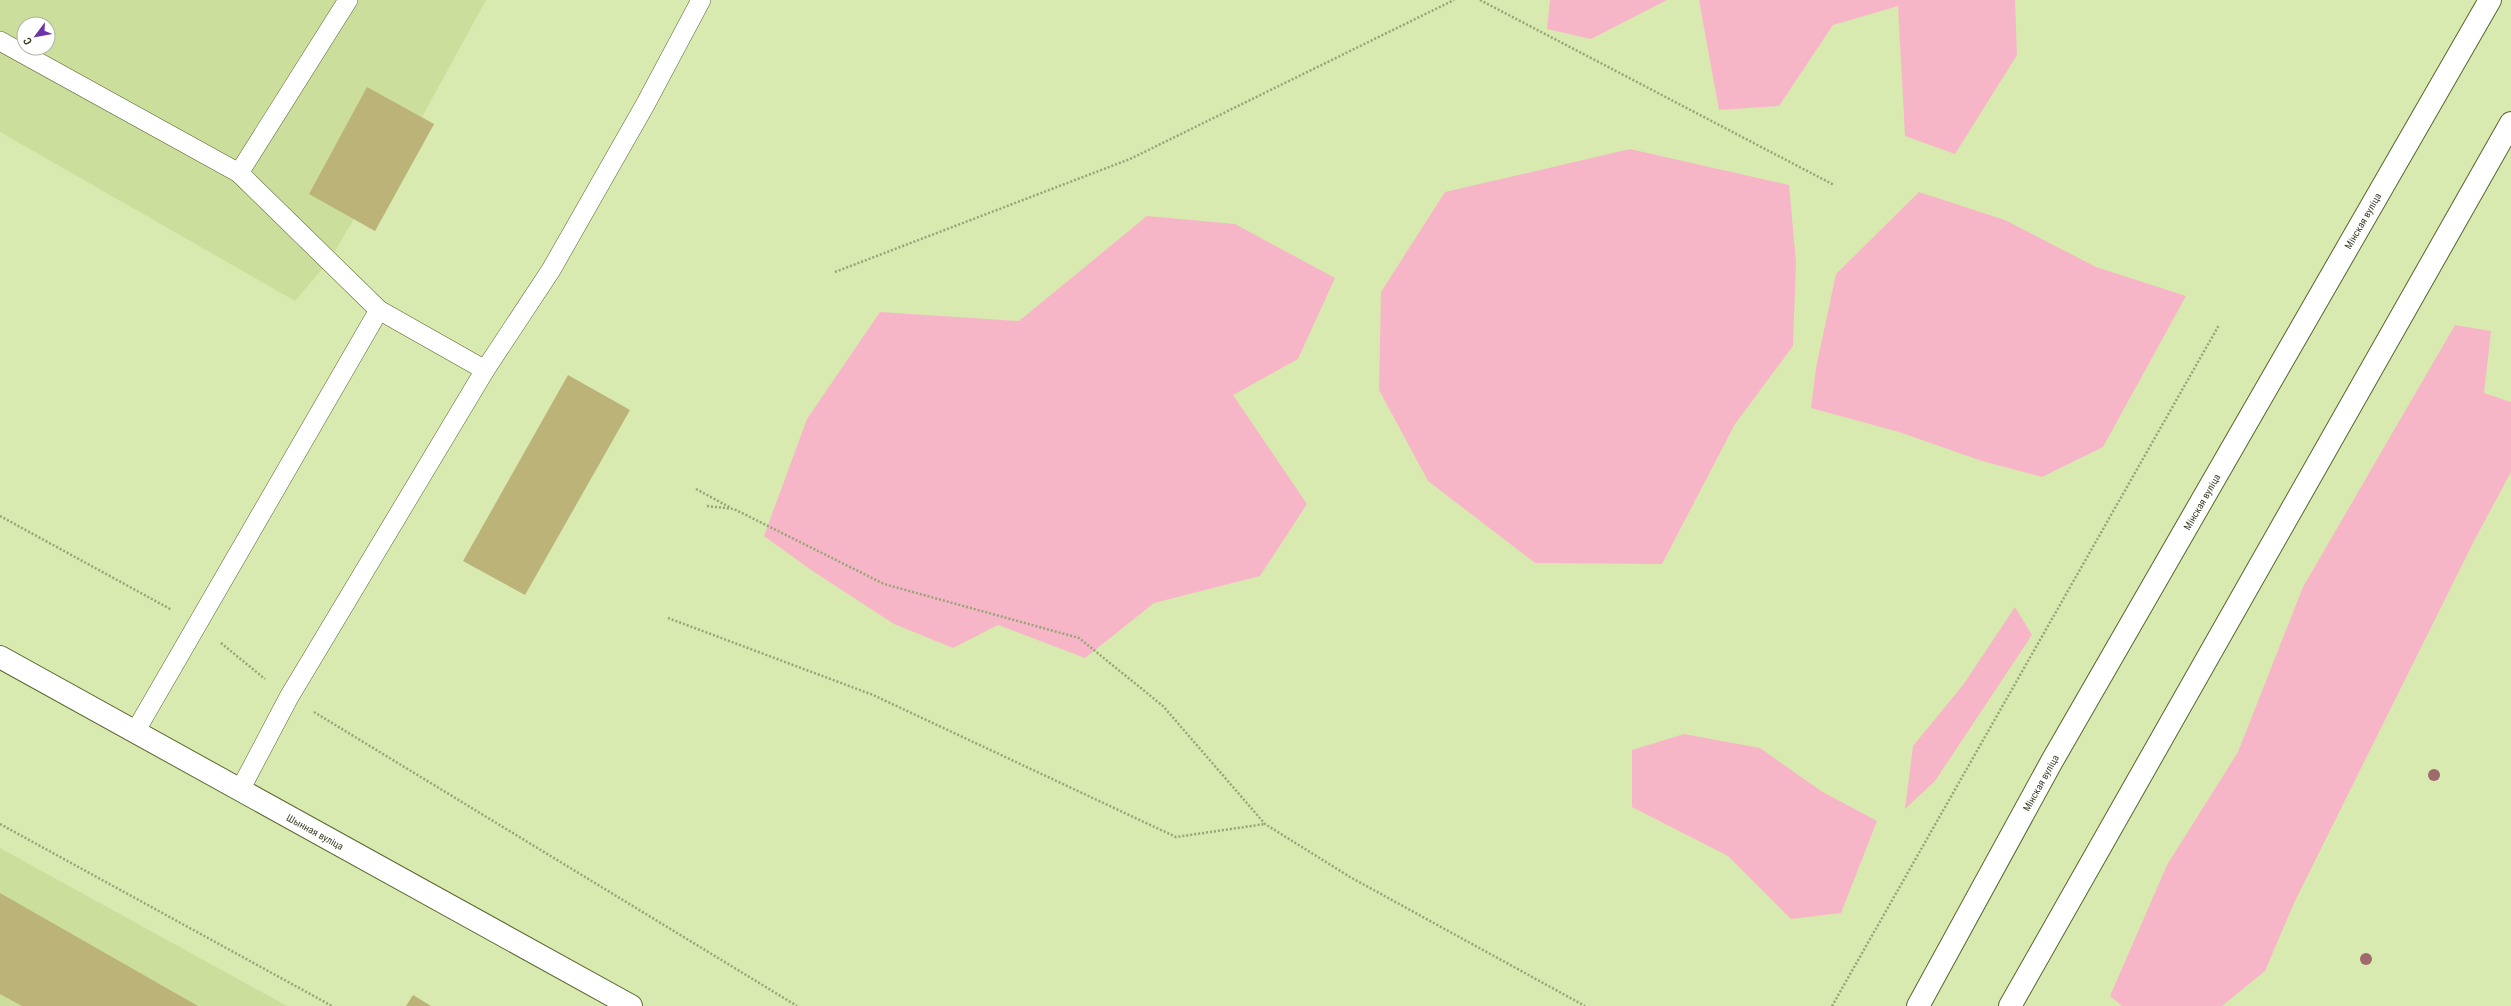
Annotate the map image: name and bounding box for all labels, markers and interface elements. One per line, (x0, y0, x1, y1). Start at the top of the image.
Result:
north arrow (16, 16, 56, 56)
text: С (21, 35, 35, 47)
street label: Мінская вуліца (2343, 191, 2384, 251)
street label: Мінская вуліца (2182, 472, 2223, 532)
street label: Мінская вуліца (2021, 753, 2061, 813)
street label: Шынная вуліца (285, 812, 346, 852)

